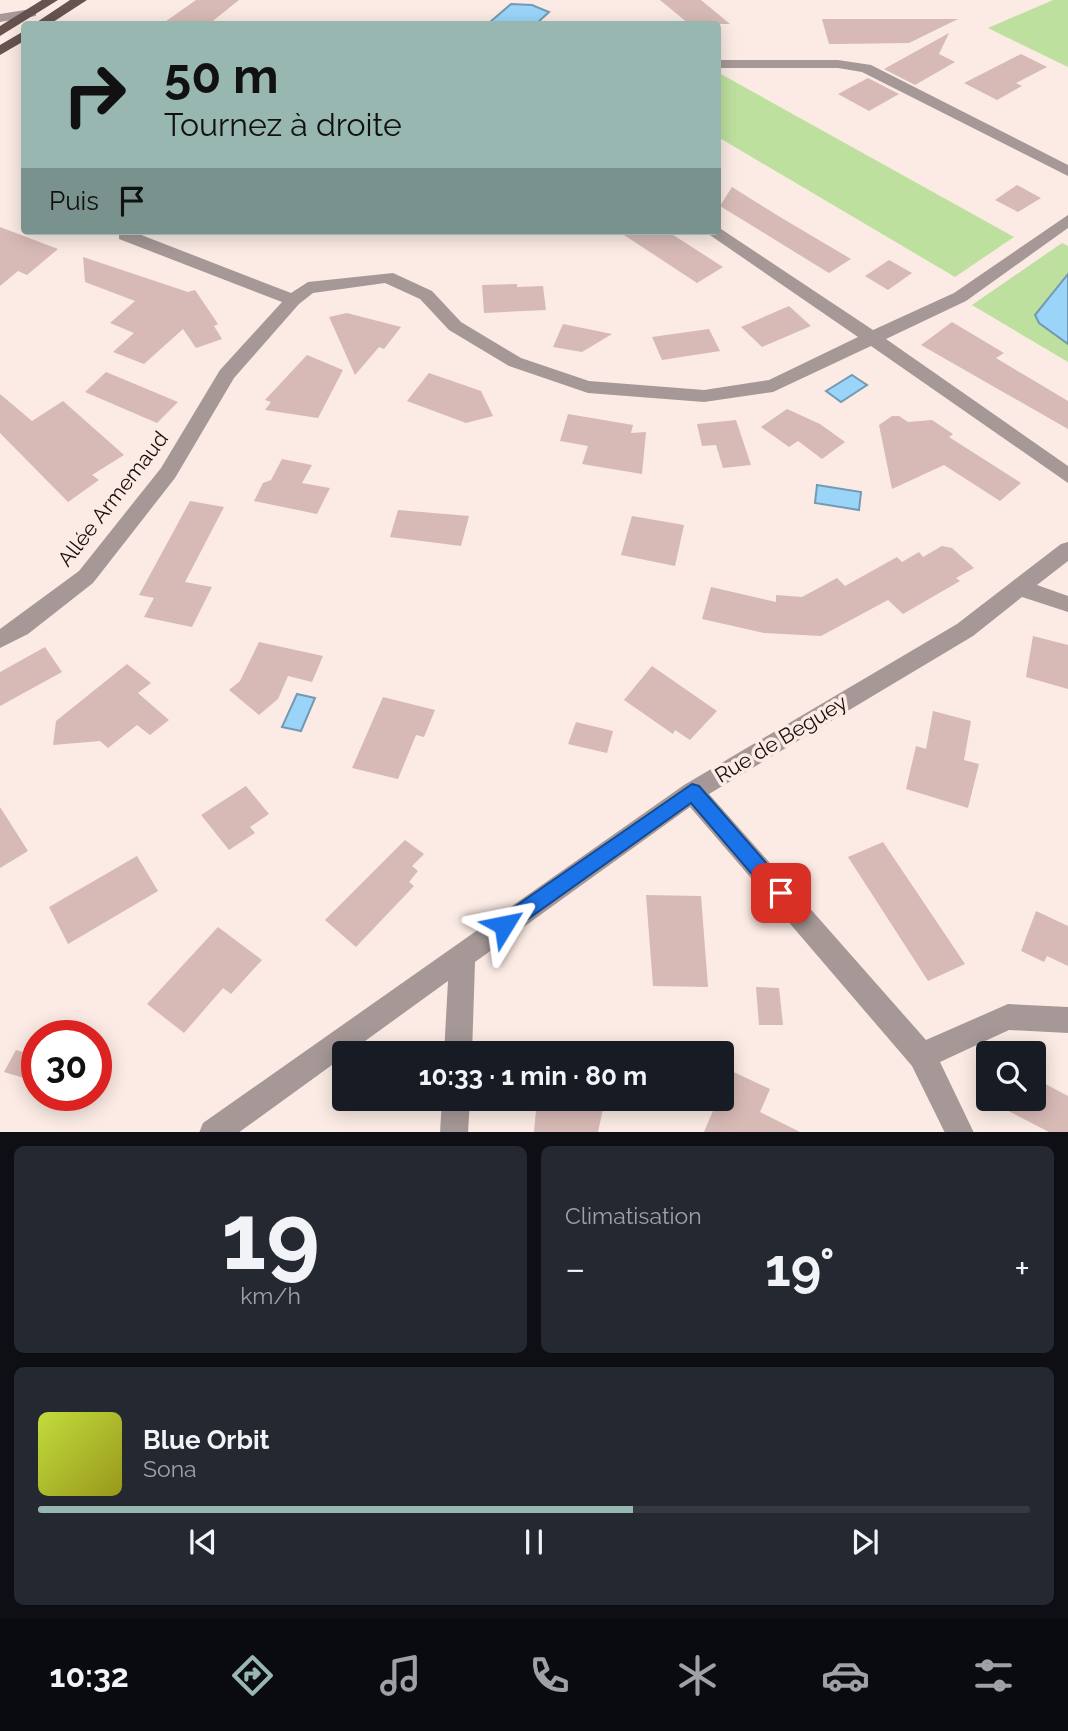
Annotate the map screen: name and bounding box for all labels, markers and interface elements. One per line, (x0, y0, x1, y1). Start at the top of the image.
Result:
text: 50 m (164, 47, 279, 104)
icon: right (49, 49, 140, 140)
text: Tournez à droite (164, 106, 402, 143)
icon: arrive (113, 182, 151, 220)
text: Puis (49, 186, 99, 216)
street label: Allée Armemaud (52, 426, 173, 571)
street label: Rue de Beguey (710, 689, 851, 788)
pin (751, 863, 811, 923)
icon: arrive (762, 874, 800, 912)
position arrow (467, 888, 541, 962)
speed limit sign: 30 (21, 1020, 112, 1111)
map controls (976, 1041, 1046, 1111)
button: search (976, 1041, 1046, 1111)
text: 10:33 · 1 min · 80 m (419, 1061, 647, 1091)
text: 19 (221, 1183, 320, 1290)
text: Climatisation (565, 1202, 702, 1229)
text: 19° (765, 1237, 835, 1298)
text: − (565, 1246, 585, 1291)
text: + (1014, 1246, 1030, 1291)
text: km/h (240, 1282, 301, 1309)
text: Blue Orbit (143, 1425, 270, 1455)
text: Sona (143, 1455, 197, 1482)
icon: previous (184, 1523, 222, 1561)
icon: pause (515, 1523, 553, 1561)
icon: next (846, 1523, 884, 1561)
icon: directions (228, 1651, 277, 1700)
icon: music (376, 1651, 425, 1700)
icon: phone (525, 1651, 574, 1700)
icon: climate (673, 1651, 722, 1700)
icon: car (821, 1651, 870, 1700)
icon: filters (969, 1651, 1018, 1700)
text: 10:32 (50, 1657, 129, 1694)

